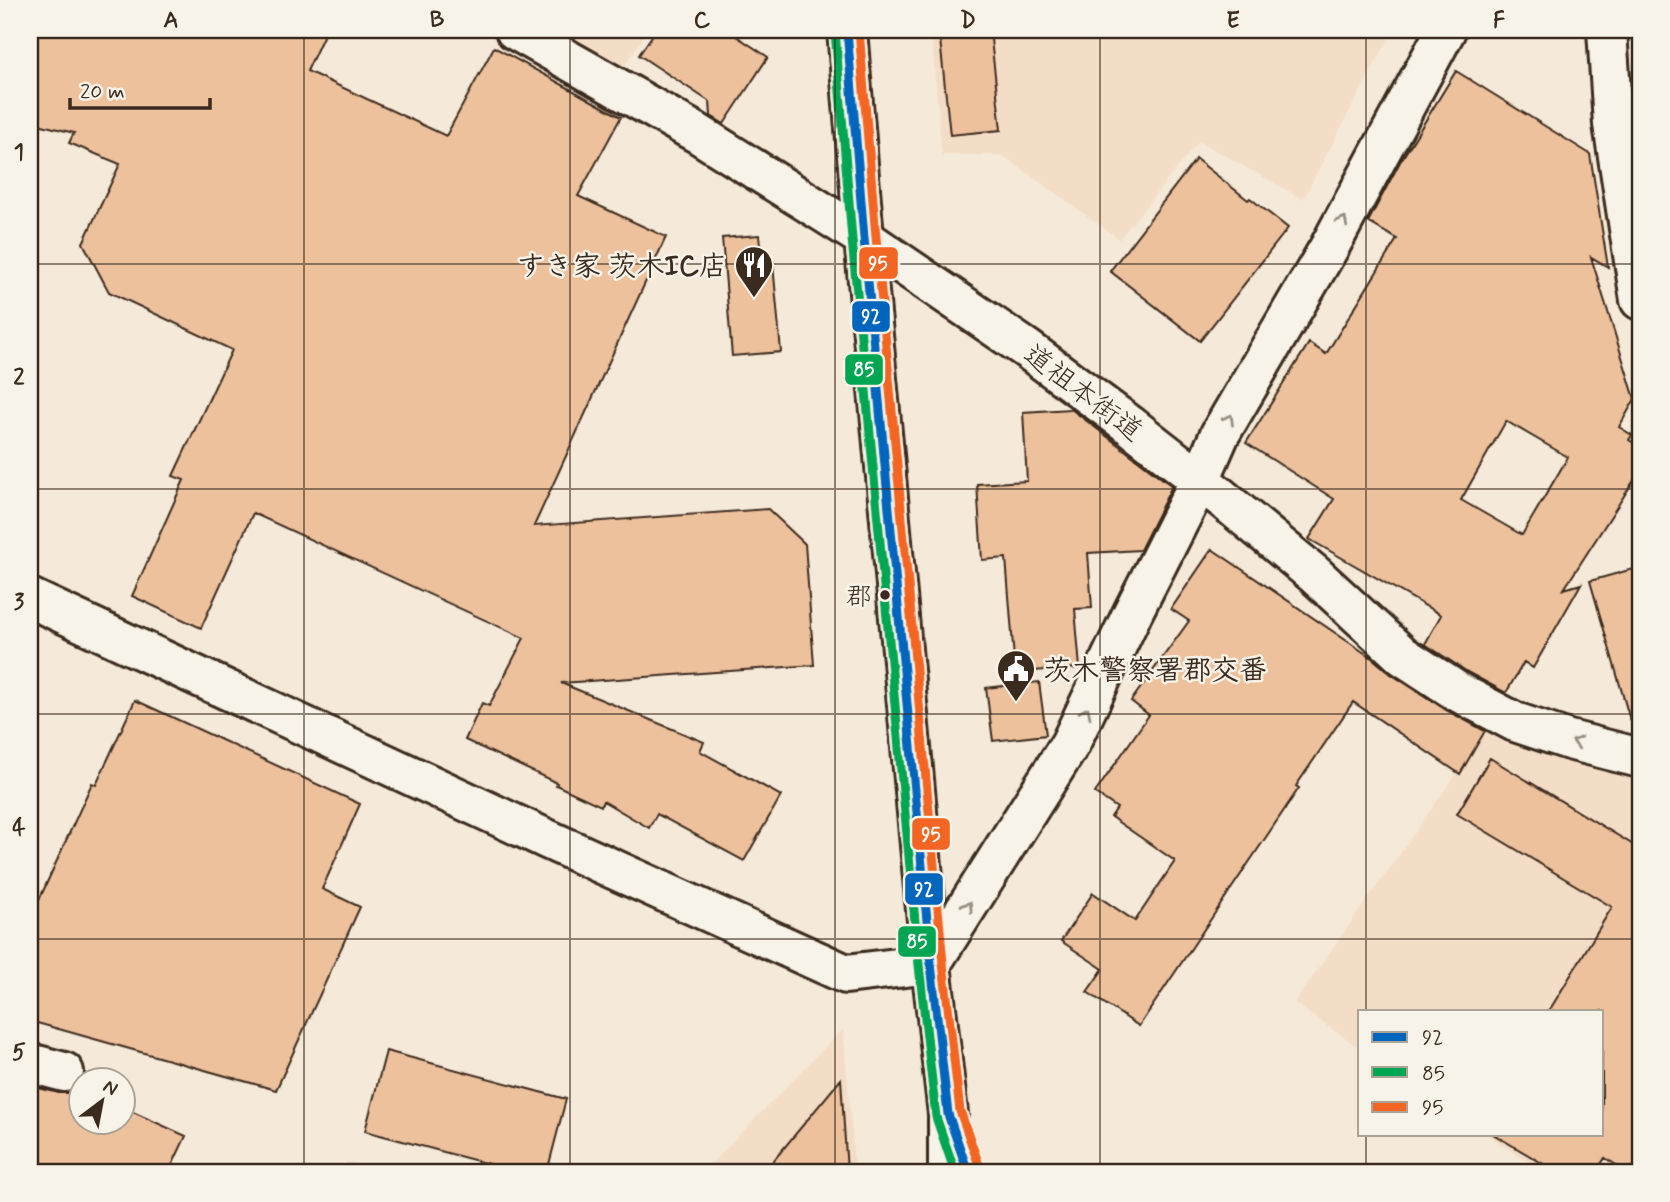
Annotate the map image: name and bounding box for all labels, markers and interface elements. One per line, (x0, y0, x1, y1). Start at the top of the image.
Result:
text: A (163, 6, 179, 36)
text: B (430, 6, 445, 36)
text: C (694, 6, 711, 36)
text: D (960, 6, 976, 36)
text: E (1226, 6, 1240, 36)
text: F (1493, 6, 1505, 36)
scale bar (70, 66, 210, 110)
text: 20 m (80, 78, 125, 106)
text: 1 (14, 138, 24, 168)
one-way arrow (1334, 216, 1348, 229)
restaurant icon: すき家 茨木IC店 (733, 244, 775, 299)
line badge: 95 (858, 246, 899, 280)
place label: すき家 茨木IC店 (517, 249, 727, 286)
text: 95 (868, 252, 888, 277)
line badge: 92 (851, 300, 891, 333)
text: 92 (861, 305, 881, 330)
street label: 道祖本街道 (1015, 337, 1150, 451)
line badge: 85 (844, 353, 884, 386)
text: 85 (854, 358, 874, 383)
text: 2 (13, 363, 25, 393)
one-way arrow (1221, 413, 1234, 426)
place label: 郡 (846, 581, 872, 615)
text: 3 (14, 588, 25, 618)
marker: 郡 (878, 588, 892, 602)
public building icon: 茨木警察署郡交番 (995, 648, 1037, 703)
place label: 茨木警察署郡交番 (1043, 653, 1267, 690)
one-way arrow (1077, 707, 1091, 719)
one-way arrow (1571, 736, 1583, 750)
text: 4 (12, 813, 26, 843)
line badge: 95 (911, 817, 951, 851)
text: 95 (921, 823, 941, 848)
line badge: 92 (904, 872, 944, 906)
text: 92 (914, 878, 934, 903)
one-way arrow (960, 901, 973, 914)
line badge: 85 (897, 925, 937, 958)
text: 85 (907, 930, 927, 955)
legend (1358, 1010, 1604, 1136)
text: 92 (1422, 1024, 1443, 1052)
text: 5 (12, 1038, 26, 1068)
text: 85 (1422, 1060, 1445, 1088)
north arrow (66, 1066, 136, 1136)
text: N (98, 1074, 122, 1102)
text: 95 (1422, 1094, 1444, 1122)

